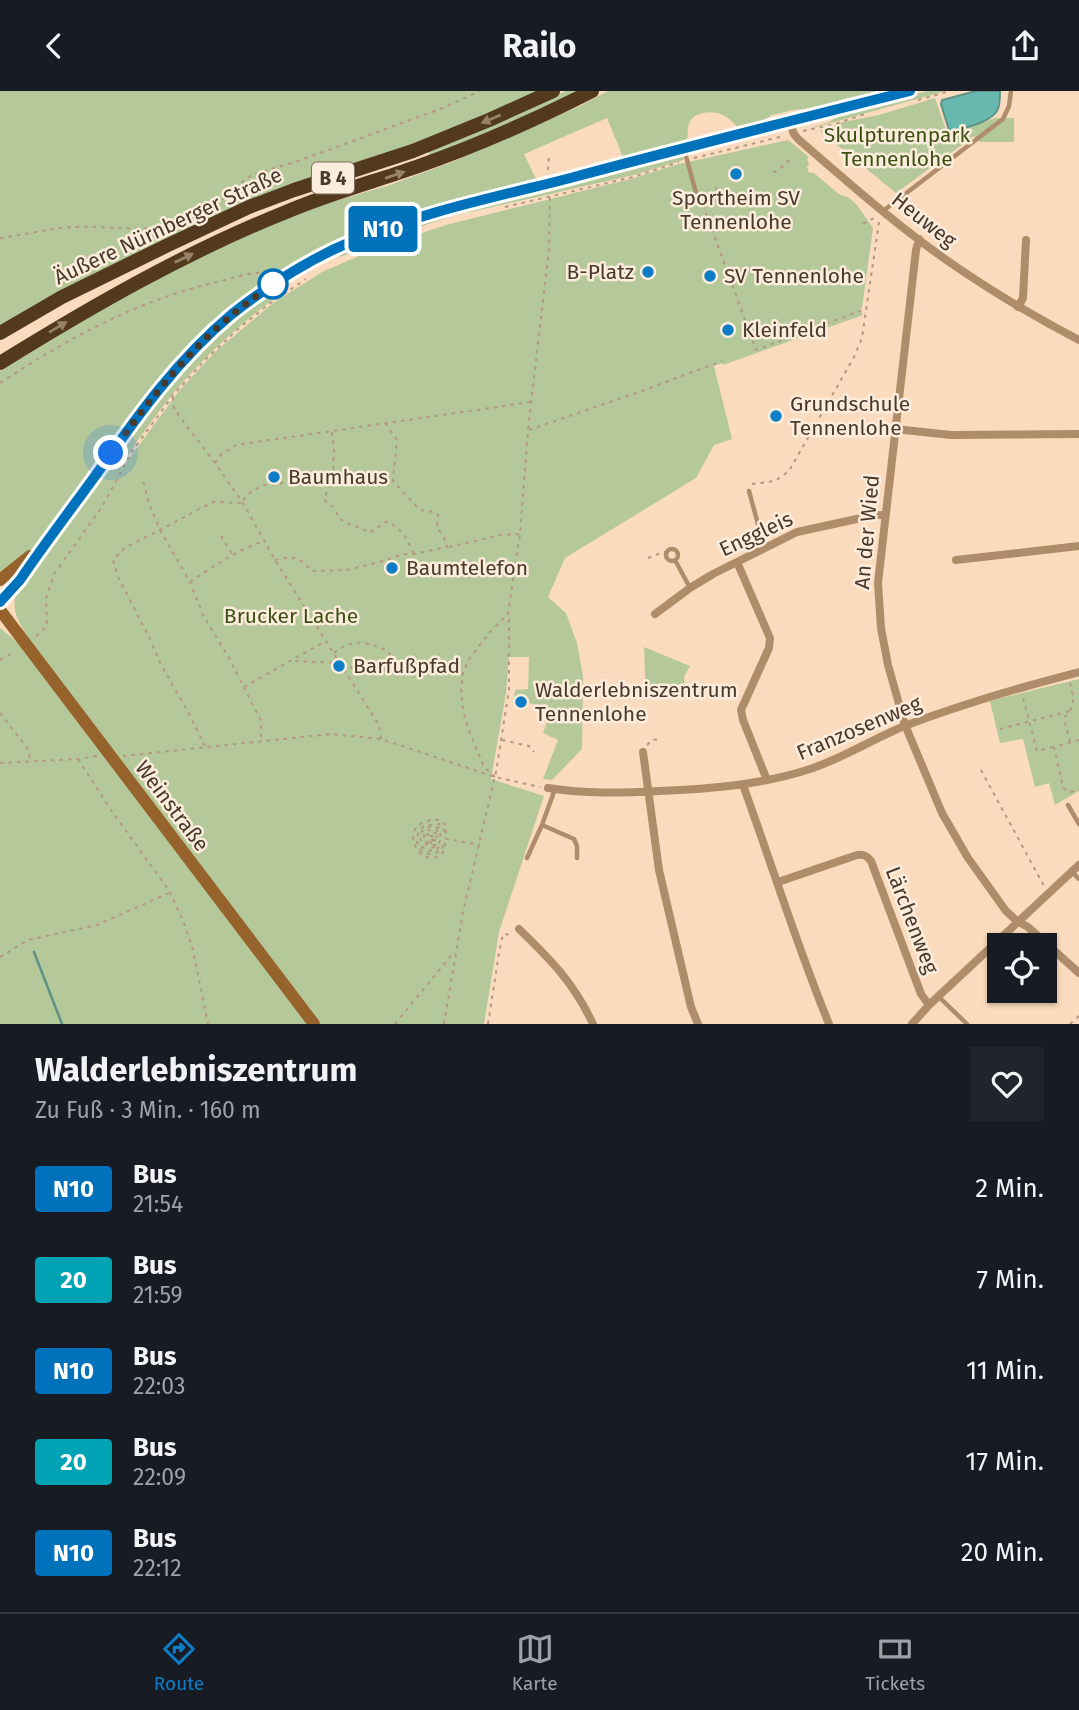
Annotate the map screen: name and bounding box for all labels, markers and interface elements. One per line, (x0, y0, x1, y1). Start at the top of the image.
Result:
icon: back (35, 27, 73, 65)
text: Railo (502, 27, 577, 65)
icon: share (1006, 27, 1044, 65)
one-way arrow (481, 113, 501, 125)
park label: Skulpturenpark Tennenlohe (824, 122, 970, 172)
street label: Äußere Nürnberger Straße (50, 162, 286, 290)
road number: B 4 (312, 163, 354, 193)
marker: Sportheim SV Tennenlohe (728, 166, 744, 182)
one-way arrow (385, 169, 406, 180)
place label: Sportheim SV Tennenlohe (672, 185, 800, 235)
street label: Heuweg (886, 187, 962, 253)
line badge: N10 (343, 206, 423, 252)
text: N10 (362, 215, 404, 243)
one-way arrow (174, 252, 194, 264)
place label: B-Platz (567, 259, 634, 285)
place label: SV Tennenlohe (724, 263, 864, 289)
marker: B-Platz (640, 264, 656, 280)
marker: SV Tennenlohe (702, 268, 718, 284)
unlabelled marker (258, 269, 288, 299)
place label: Kleinfeld (742, 317, 827, 343)
one-way arrow (49, 321, 68, 333)
marker: Kleinfeld (720, 322, 736, 338)
place label: Grundschule Tennenlohe (790, 391, 910, 441)
marker: Grundschule Tennenlohe (768, 408, 784, 424)
your location (93, 435, 128, 470)
place label: Baumhaus (288, 464, 388, 490)
marker: Baumhaus (266, 469, 282, 485)
street label: An der Wied (849, 474, 885, 590)
street label: Enggleis (715, 506, 797, 562)
place label: Baumtelefon (406, 555, 528, 581)
marker: Baumtelefon (384, 560, 400, 576)
park label: Brucker Lache (224, 603, 358, 629)
place label: Barfußpfad (353, 653, 460, 679)
marker: Barfußpfad (331, 658, 347, 674)
place label: Walderlebniszentrum Tennenlohe (535, 677, 738, 727)
street label: Franzosenweg (793, 690, 925, 766)
marker: Walderlebniszentrum Tennenlohe (513, 694, 529, 710)
street label: Weinstraße (129, 755, 215, 857)
street label: Lärchenweg (880, 863, 944, 977)
map controls (987, 933, 1057, 1003)
button: locate (987, 933, 1057, 1003)
button: heart (970, 1047, 1044, 1121)
text: Walderlebniszentrum (35, 1050, 357, 1090)
text: Zu Fuß · 3 Min. · 160 m (35, 1096, 261, 1124)
text: Bus (133, 1159, 176, 1190)
text: 2 Min. (975, 1173, 1044, 1204)
text: N10 (53, 1175, 94, 1203)
text: 21:54 (133, 1190, 183, 1218)
text: Bus (133, 1250, 176, 1281)
text: 7 Min. (977, 1264, 1044, 1295)
text: 20 (60, 1266, 87, 1294)
text: 21:59 (133, 1281, 183, 1309)
text: Bus (133, 1341, 176, 1372)
text: 11 Min. (966, 1355, 1044, 1386)
text: N10 (53, 1357, 94, 1385)
text: 22:03 (133, 1372, 185, 1400)
text: Bus (133, 1432, 176, 1463)
text: 17 Min. (965, 1446, 1044, 1477)
text: 20 (60, 1448, 87, 1476)
text: 22:09 (133, 1463, 186, 1491)
text: Bus (133, 1523, 176, 1554)
text: 20 Min. (961, 1537, 1044, 1568)
text: N10 (53, 1539, 94, 1567)
text: 22:12 (133, 1554, 182, 1582)
tab: Route (154, 1630, 204, 1695)
tab: Karte (512, 1630, 558, 1695)
tab: Tickets (865, 1630, 925, 1695)

